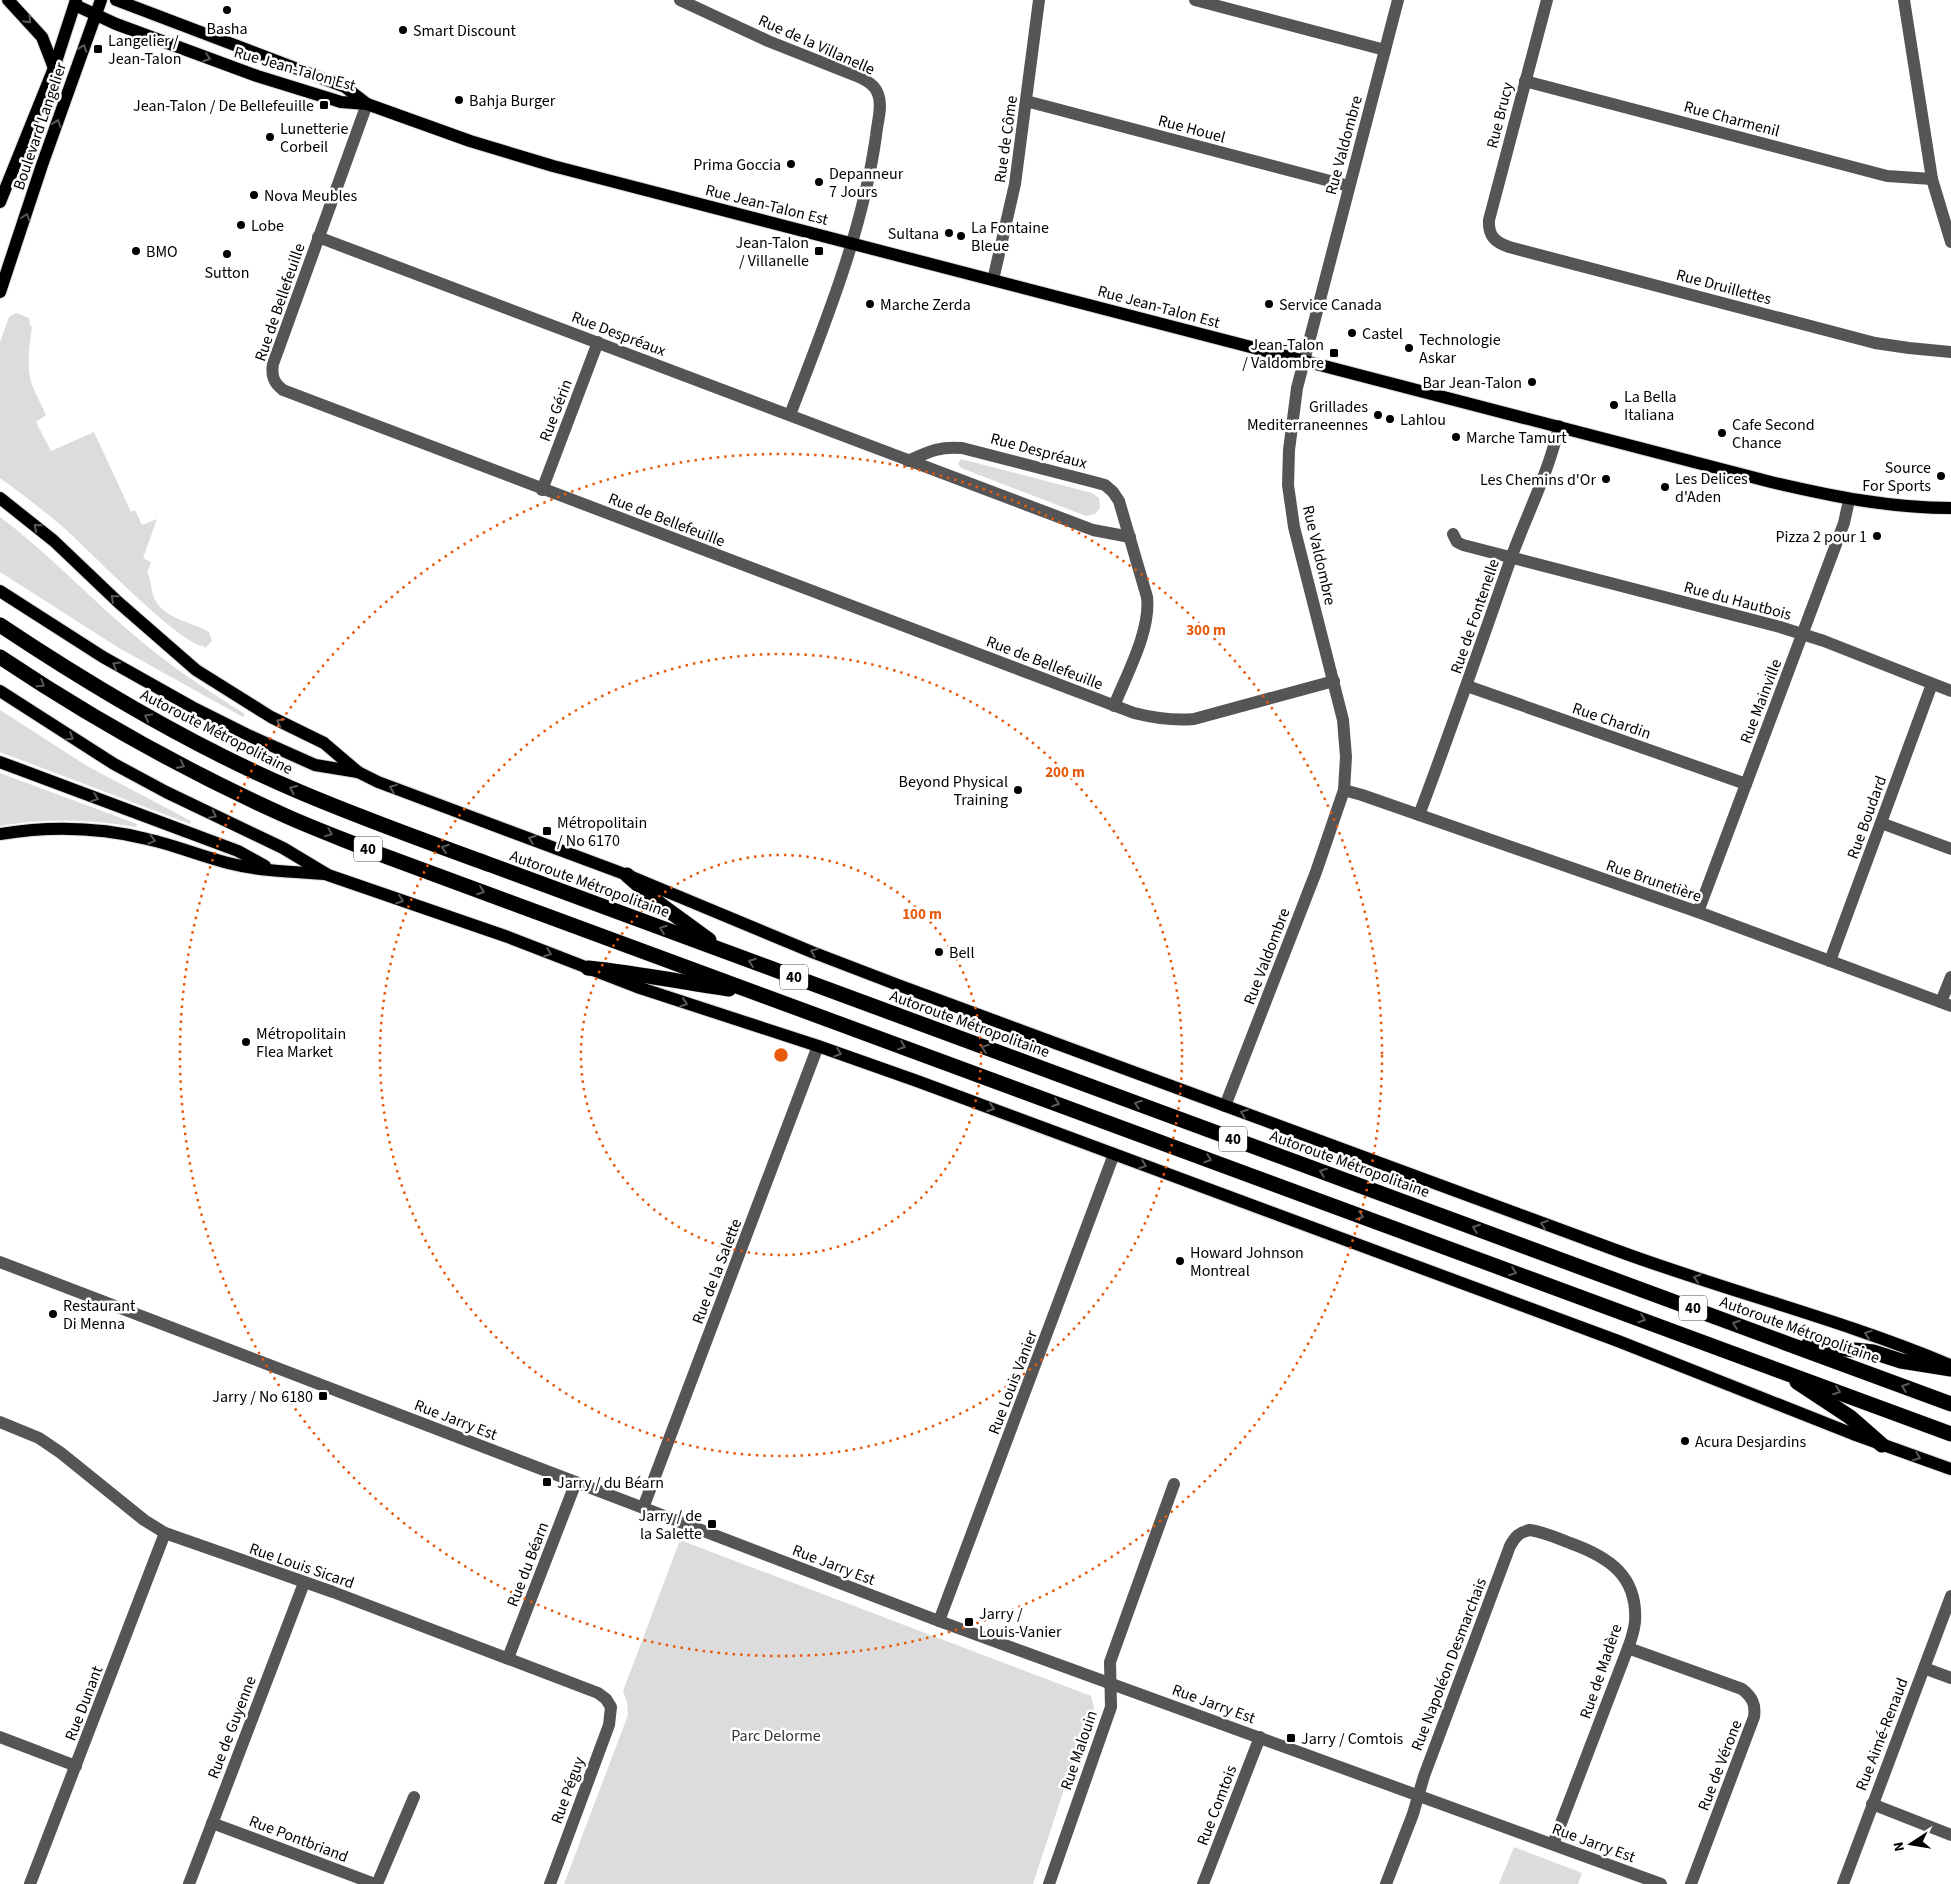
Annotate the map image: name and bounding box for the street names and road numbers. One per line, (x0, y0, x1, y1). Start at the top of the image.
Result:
street label: Rue de la Villanelle (755, 9, 878, 81)
street label: Rue Jean-Talon Est (231, 41, 359, 97)
street label: Boulevard Langelier (8, 59, 72, 193)
street label: Rue Brucy (1481, 79, 1519, 151)
street label: Rue Valdombre (1320, 93, 1368, 197)
street label: Rue de Côme (989, 94, 1023, 184)
street label: Rue Charmenil (1681, 96, 1782, 142)
street label: Rue Houel (1156, 109, 1228, 148)
street label: Rue Jean-Talon Est (703, 179, 831, 231)
street label: Rue de Bellefeuille (249, 240, 310, 364)
street label: Rue Druillettes (1674, 264, 1774, 310)
street label: Rue Jean-Talon Est (1095, 280, 1223, 334)
street label: Rue Despréaux (568, 306, 669, 362)
street label: Rue Gérin (534, 376, 578, 445)
street label: Rue Despréaux (988, 427, 1090, 474)
street label: Rue de Bellefeuille (605, 488, 728, 552)
street label: Rue Valdombre (1297, 503, 1341, 607)
street label: Rue de Fontenelle (1445, 556, 1505, 677)
street label: Rue du Hautbois (1682, 576, 1794, 626)
street label: Rue de Bellefeuille (983, 631, 1106, 695)
street label: Rue Mainville (1735, 656, 1787, 747)
street label: Autoroute Métropolitaine (137, 684, 297, 780)
street label: Rue Chardin (1569, 697, 1654, 745)
street label: Rue Boudard (1842, 773, 1892, 862)
road number: 40 (354, 836, 382, 862)
street label: Autoroute Métropolitaine (507, 845, 673, 923)
street label: Rue Brunetière (1603, 854, 1704, 908)
street label: Rue Valdombre (1238, 905, 1295, 1008)
road number: 40 (780, 964, 808, 990)
street label: Autoroute Métropolitaine (887, 985, 1053, 1063)
street label: Autoroute Métropolitaine (1267, 1125, 1433, 1203)
road number: 40 (1219, 1126, 1247, 1152)
street label: Rue de la Salette (687, 1216, 747, 1327)
street label: Autoroute Métropolitaine (1717, 1291, 1883, 1369)
road number: 40 (1679, 1296, 1707, 1320)
street label: Rue Louis Vanier (983, 1327, 1043, 1438)
street label: Rue Jarry Est (411, 1394, 501, 1446)
street label: Rue du Béarn (502, 1519, 554, 1610)
street label: Rue Louis Sicard (246, 1538, 357, 1594)
street label: Rue Jarry Est (789, 1539, 879, 1591)
street label: Rue Napoléon Desmarchais (1406, 1575, 1492, 1754)
street label: Rue de Madère (1574, 1621, 1627, 1722)
street label: Rue Dunant (60, 1662, 108, 1744)
street label: Rue de Guyenne (202, 1673, 262, 1782)
street label: Rue Aimé-Renaud (1850, 1675, 1914, 1794)
street label: Rue Jarry Est (1169, 1679, 1259, 1729)
street label: Rue Malouin (1055, 1708, 1103, 1793)
street label: Rue de Vérone (1693, 1717, 1747, 1814)
street label: Rue Péguy (546, 1753, 590, 1827)
street label: Rue Comtois (1192, 1762, 1242, 1849)
street label: Rue Pontbriand (246, 1810, 351, 1868)
street label: Rue Jarry Est (1549, 1818, 1639, 1868)

